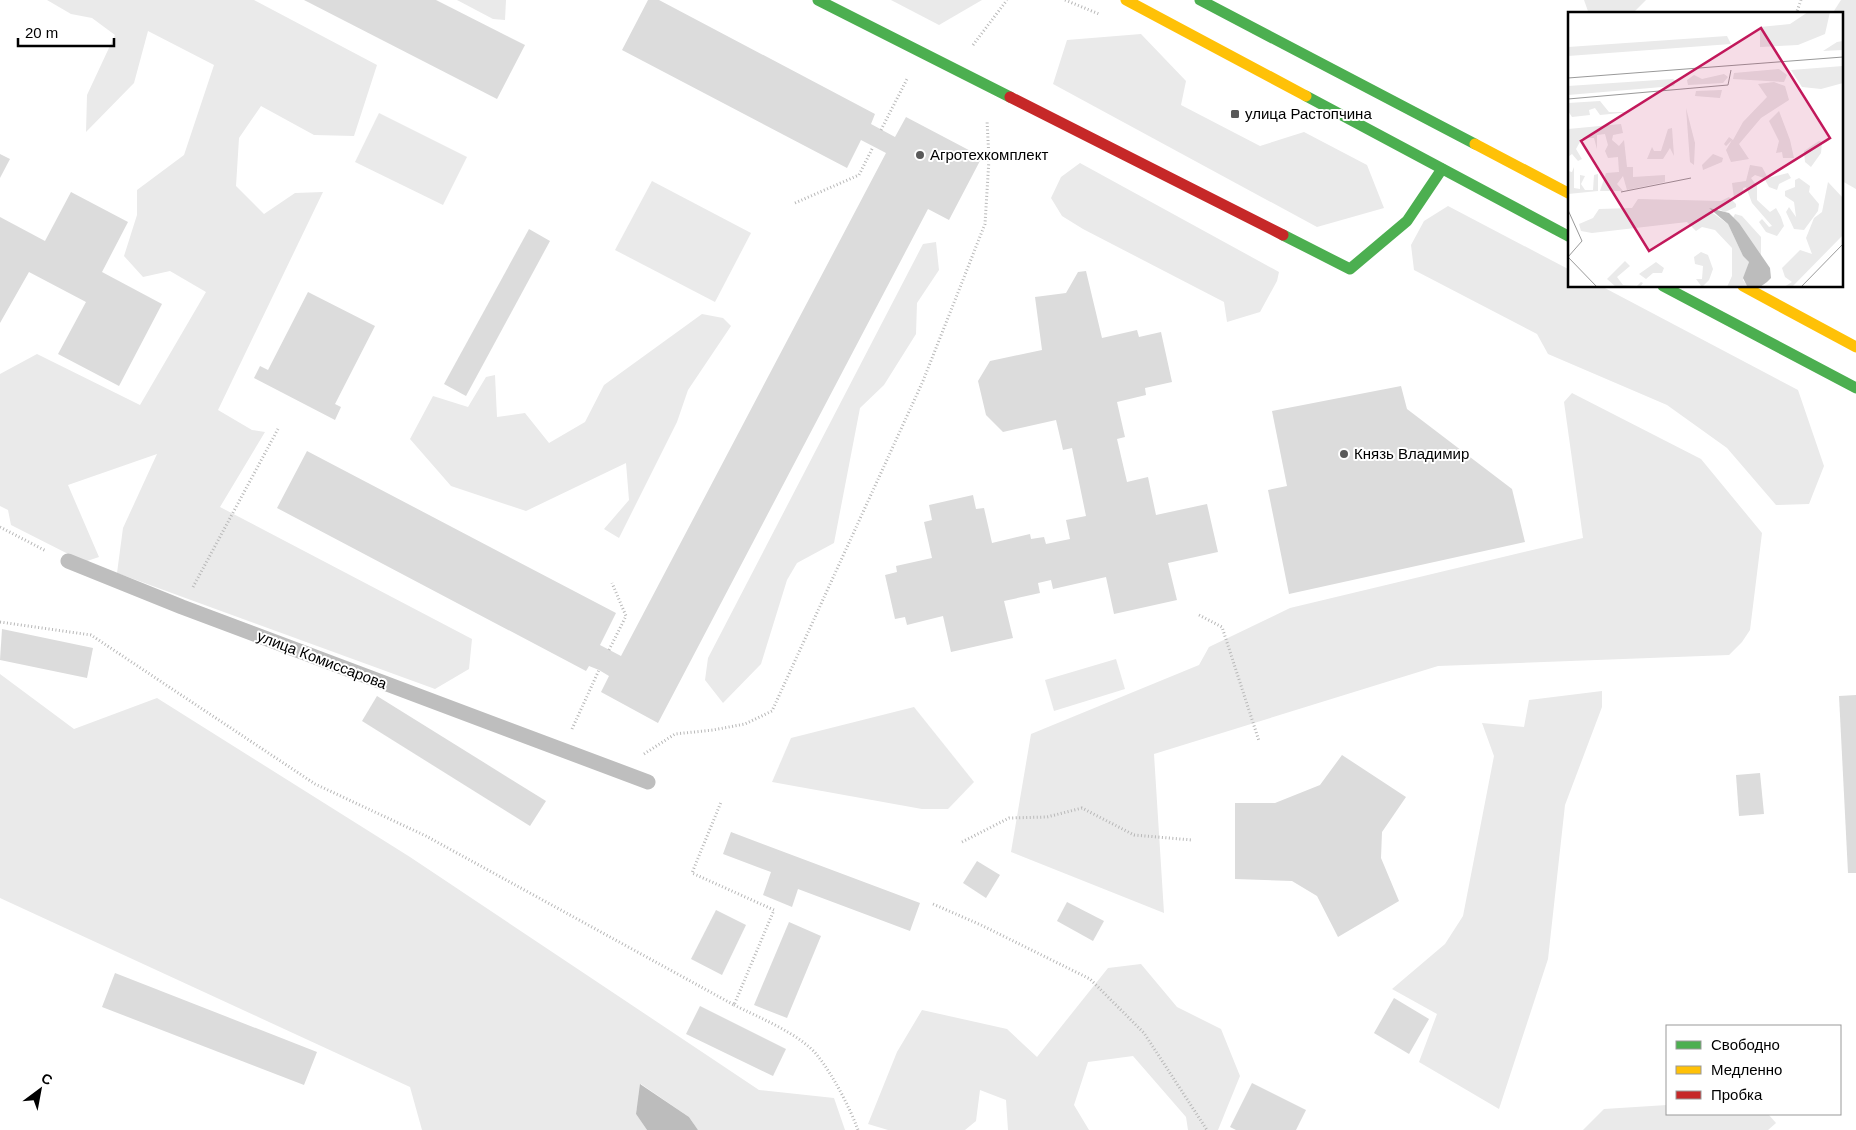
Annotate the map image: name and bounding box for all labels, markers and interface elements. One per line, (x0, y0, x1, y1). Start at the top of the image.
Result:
inset map (1568, 12, 1844, 288)
scale bar (18, 15, 114, 47)
text: 20 m (25, 24, 58, 41)
place label: улица Растопчина (1245, 105, 1372, 122)
marker: улица Растопчина (1229, 108, 1241, 120)
place label: Агротехкомплект (930, 146, 1048, 163)
marker: Агротехкомплект (914, 149, 926, 161)
place label: Князь Владимир (1354, 445, 1469, 462)
marker: Князь Владимир (1338, 448, 1350, 460)
street label: улица Комиссарова (255, 627, 390, 692)
legend (1666, 1025, 1841, 1115)
text: Свободно (1711, 1036, 1780, 1053)
text: Медленно (1711, 1061, 1782, 1078)
north arrow (15, 1065, 65, 1115)
text: С (38, 1070, 55, 1088)
text: Пробка (1711, 1086, 1763, 1103)

